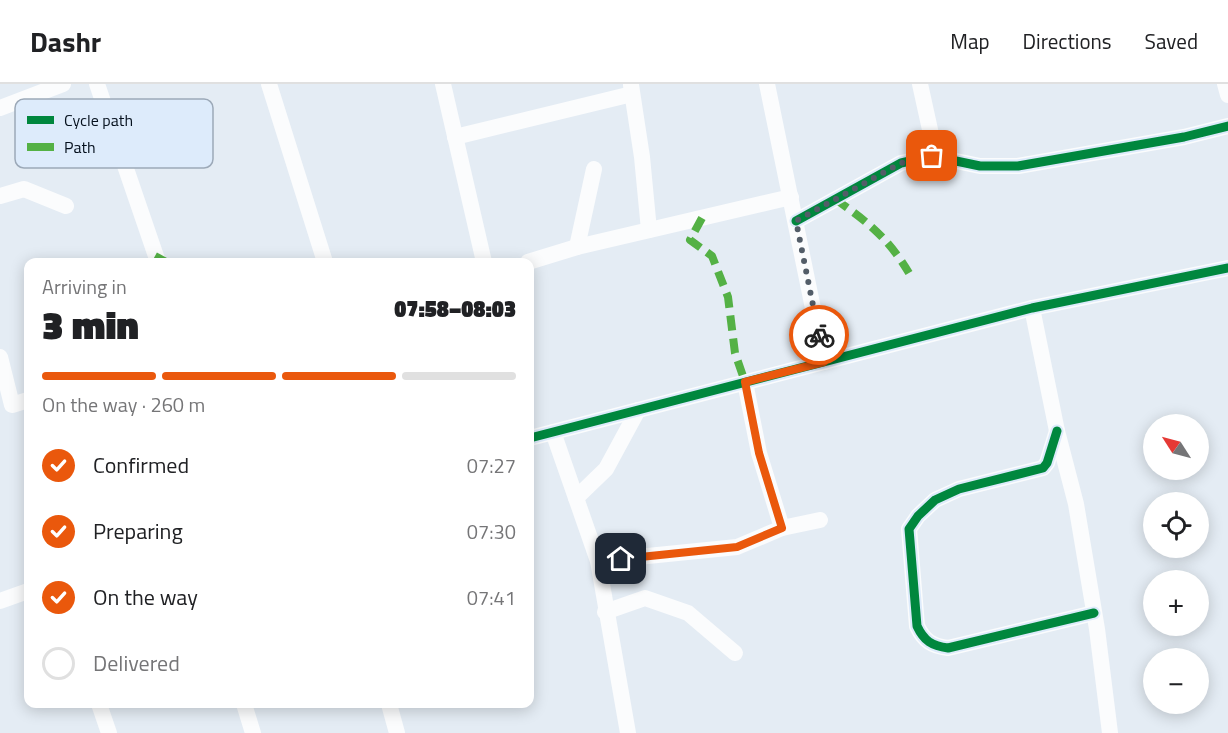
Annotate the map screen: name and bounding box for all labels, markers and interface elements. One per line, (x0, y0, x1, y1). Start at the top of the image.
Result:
text: Dashr (30, 20, 101, 63)
text: Map (950, 25, 990, 57)
text: Directions (1023, 25, 1112, 57)
text: Saved (1145, 25, 1198, 57)
legend (15, 99, 213, 168)
text: Cycle path (64, 108, 133, 132)
pin (906, 130, 957, 181)
text: Path (64, 135, 96, 159)
icon: bag (915, 139, 948, 172)
text: Arriving in (42, 271, 127, 302)
text: 07:58–08:03 (394, 292, 516, 326)
text: 3 min (42, 295, 139, 354)
courier (789, 305, 849, 365)
icon: bike (803, 319, 836, 352)
text: On the way · 260 m (42, 389, 205, 420)
north arrow (1143, 414, 1209, 480)
map controls (1143, 414, 1209, 714)
text: Confirmed (93, 448, 189, 482)
icon: check (42, 449, 75, 482)
text: 07:27 (467, 450, 516, 481)
button: locate (1143, 492, 1209, 558)
text: Preparing (93, 514, 183, 548)
icon: check (42, 515, 75, 548)
text: 07:30 (467, 516, 516, 547)
pin (595, 533, 646, 584)
icon: home (604, 542, 637, 575)
button: + (1143, 570, 1209, 636)
text: On the way (93, 580, 198, 614)
icon: check (42, 581, 75, 614)
text: 07:41 (467, 582, 516, 613)
text: Delivered (93, 646, 180, 680)
button: − (1143, 648, 1209, 714)

